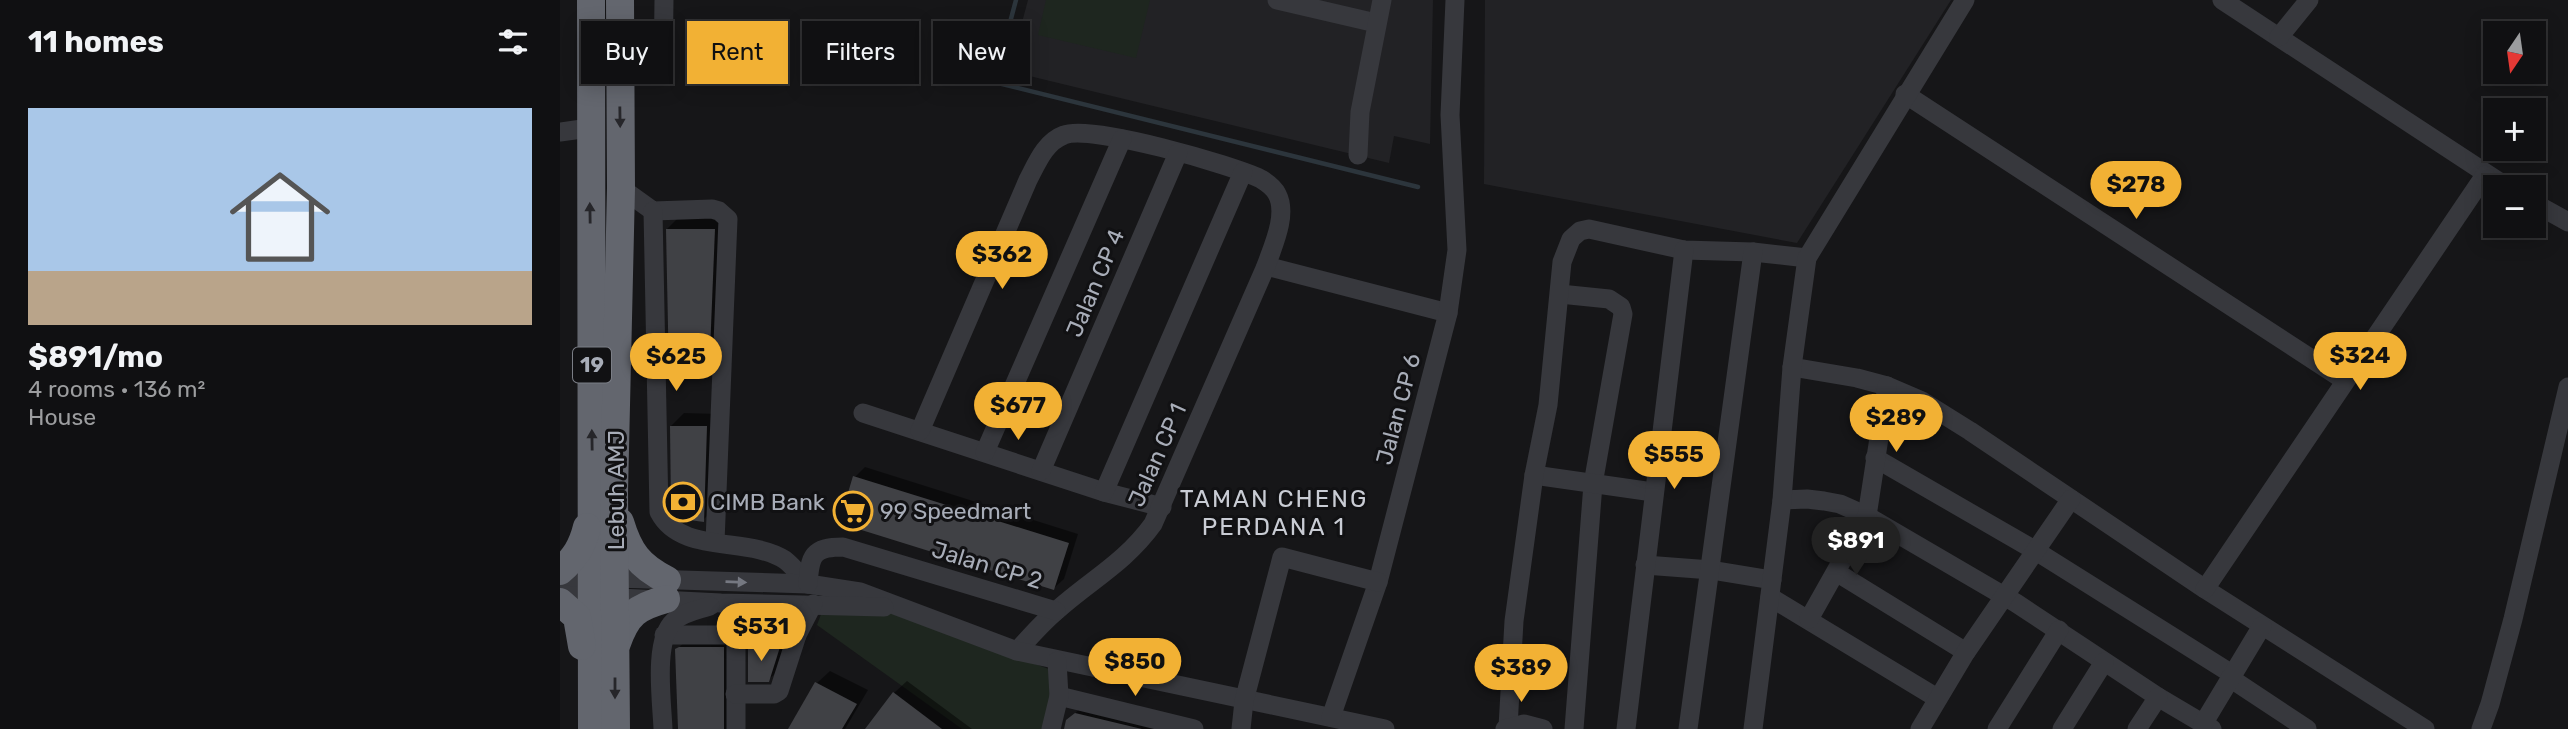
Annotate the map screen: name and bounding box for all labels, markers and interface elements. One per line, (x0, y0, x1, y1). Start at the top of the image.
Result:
chip: Buy (581, 21, 673, 84)
chip: Rent (687, 21, 788, 84)
chip: Filters (802, 21, 919, 84)
chip: New (933, 21, 1030, 84)
north arrow (2483, 21, 2546, 84)
map controls (2483, 21, 2546, 238)
icon: filters (494, 23, 532, 61)
text: 11 homes (28, 24, 164, 60)
button: + (2483, 98, 2546, 161)
one-way arrow (614, 106, 626, 128)
icon: home (217, 154, 343, 280)
pin: $278 (2095, 162, 2177, 221)
text: $278 (2106, 170, 2166, 198)
button: − (2483, 175, 2546, 238)
one-way arrow (584, 202, 596, 224)
street label: Jalan CP 4 (1060, 225, 1130, 341)
pin: $362 (961, 232, 1043, 291)
text: $362 (972, 240, 1032, 268)
pin: $324 (2319, 332, 2401, 392)
pin: $625 (635, 334, 717, 393)
text: $891/mo (28, 339, 163, 375)
text: $324 (2329, 341, 2391, 369)
text: $625 (646, 342, 706, 370)
road number: 19 (573, 348, 611, 382)
street label: Jalan CP 6 (1370, 350, 1426, 468)
text: 4 rooms · 136 m² (28, 375, 205, 403)
pin: $677 (977, 382, 1059, 442)
text: $677 (990, 391, 1046, 419)
pin: $289 (1855, 394, 1937, 454)
street label: Jalan CP 1 (1122, 399, 1192, 511)
text: House (28, 403, 96, 431)
text: $289 (1866, 403, 1926, 431)
one-way arrow (586, 429, 598, 451)
street label: Lebuh AMJ (602, 430, 630, 550)
pin: $555 (1633, 432, 1715, 491)
text: $555 (1644, 440, 1704, 468)
bank icon: CIMB Bank (662, 481, 704, 523)
district label: TAMAN CHENG PERDANA 1 (1180, 485, 1368, 541)
place label: CIMB Bank (710, 488, 825, 516)
supermarket icon: 99 Speedmart (832, 490, 874, 532)
place label: 99 Speedmart (880, 497, 1031, 525)
pin: $891 (1815, 518, 1897, 577)
text: $891 (1827, 526, 1885, 554)
street label: Jalan CP 2 (929, 535, 1045, 595)
one-way arrow (725, 576, 747, 588)
pin: $531 (720, 604, 802, 663)
text: $531 (733, 612, 789, 640)
pin: $850 (1094, 638, 1176, 698)
pin: $389 (1480, 644, 1562, 704)
text: $850 (1104, 647, 1166, 675)
text: $389 (1491, 653, 1551, 681)
one-way arrow (609, 677, 621, 699)

